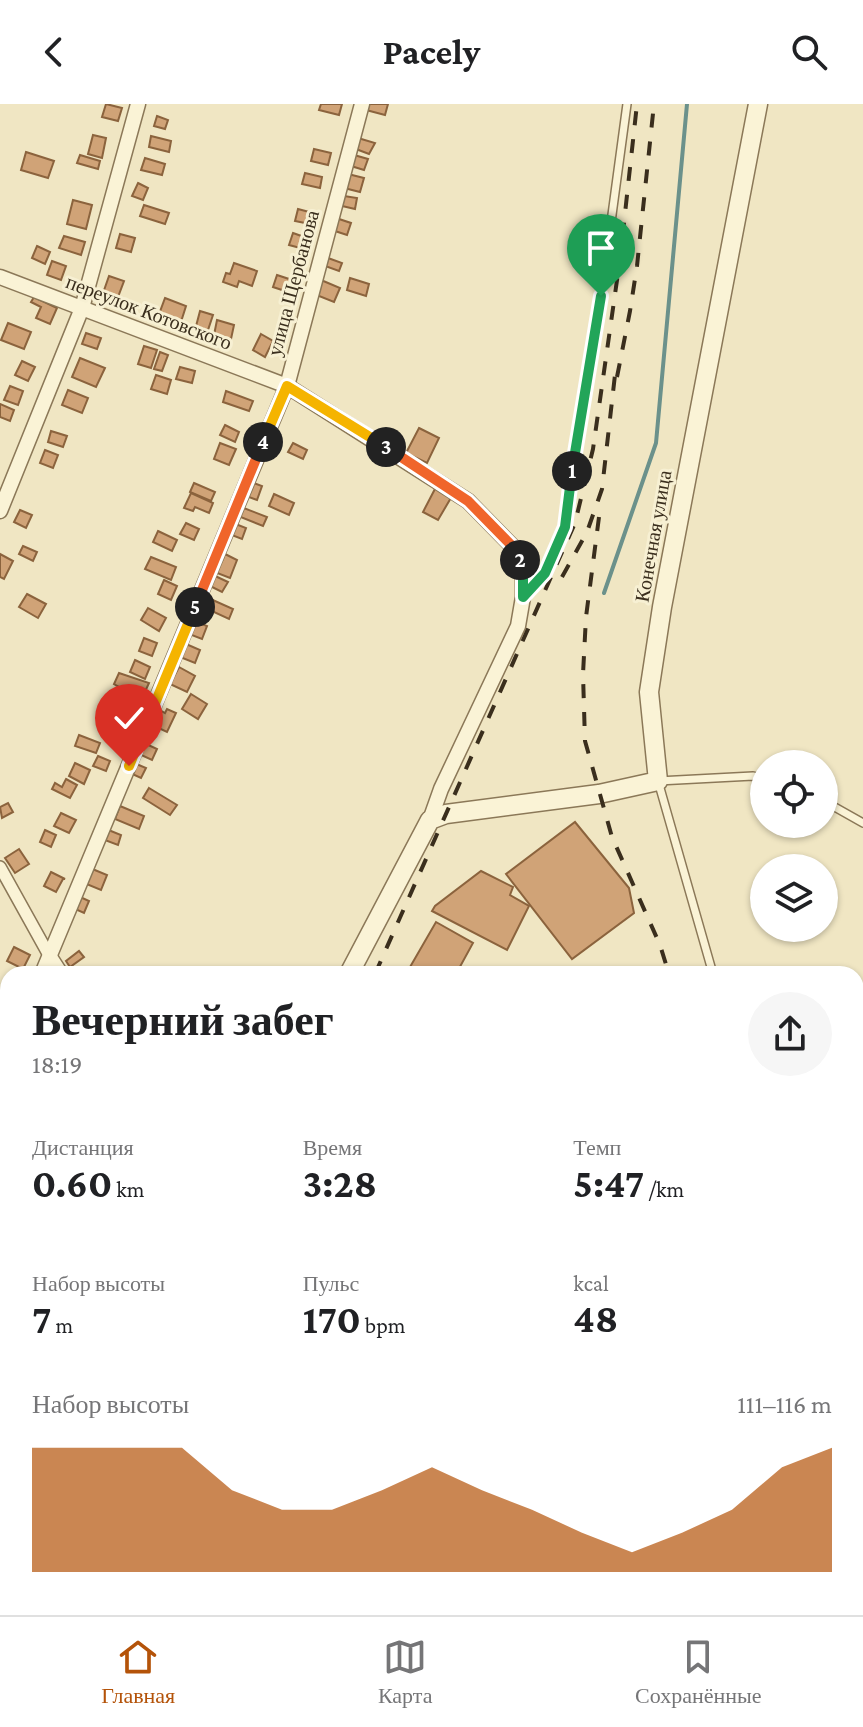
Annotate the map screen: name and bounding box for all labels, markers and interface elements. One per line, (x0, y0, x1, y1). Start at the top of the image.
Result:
icon: back (32, 30, 76, 74)
icon: search (787, 30, 831, 74)
text: Pacely (383, 32, 480, 72)
street label: улица Щербанова (263, 208, 324, 359)
pin (567, 214, 635, 296)
icon: arrive (579, 226, 623, 270)
street label: переулок Котовского (63, 270, 235, 355)
pin: 4 (243, 422, 283, 462)
pin: 3 (366, 427, 406, 467)
text: 4 (257, 429, 269, 454)
text: 3 (381, 434, 391, 459)
pin: 1 (552, 451, 592, 491)
text: 1 (568, 458, 576, 483)
street label: Конечная улица (631, 468, 676, 604)
pin: 2 (500, 540, 540, 580)
text: 2 (514, 547, 526, 572)
pin: 5 (175, 587, 215, 627)
text: 5 (190, 594, 200, 619)
pin (95, 684, 163, 766)
icon: check (107, 696, 151, 740)
map controls (750, 750, 838, 942)
button: locate (750, 750, 838, 838)
button: layers (750, 854, 838, 942)
button: share (748, 992, 832, 1076)
text: Вечерний забег (32, 996, 334, 1044)
text: 18:19 (32, 1050, 82, 1079)
text: Дистанция (32, 1135, 134, 1160)
text: Время (303, 1135, 362, 1160)
text: Темп (573, 1135, 621, 1160)
text: 0.60 (32, 1161, 112, 1206)
text: 3:28 (303, 1161, 377, 1206)
text: 5:47 (573, 1161, 644, 1206)
text: km (112, 1177, 145, 1202)
text: /km (644, 1177, 684, 1202)
text: Набор высоты (32, 1271, 165, 1296)
text: Пульс (303, 1271, 359, 1296)
text: kcal (573, 1271, 609, 1296)
text: 48 (573, 1296, 618, 1341)
text: 7 (32, 1297, 51, 1342)
text: 170 (303, 1297, 361, 1342)
text: m (51, 1313, 73, 1338)
text: bpm (361, 1313, 405, 1338)
text: Набор высоты (32, 1390, 189, 1419)
text: 111–116 m (737, 1390, 832, 1419)
tab: Главная (101, 1635, 175, 1709)
tab: Карта (378, 1635, 432, 1709)
tab: Сохранённые (635, 1635, 762, 1709)

